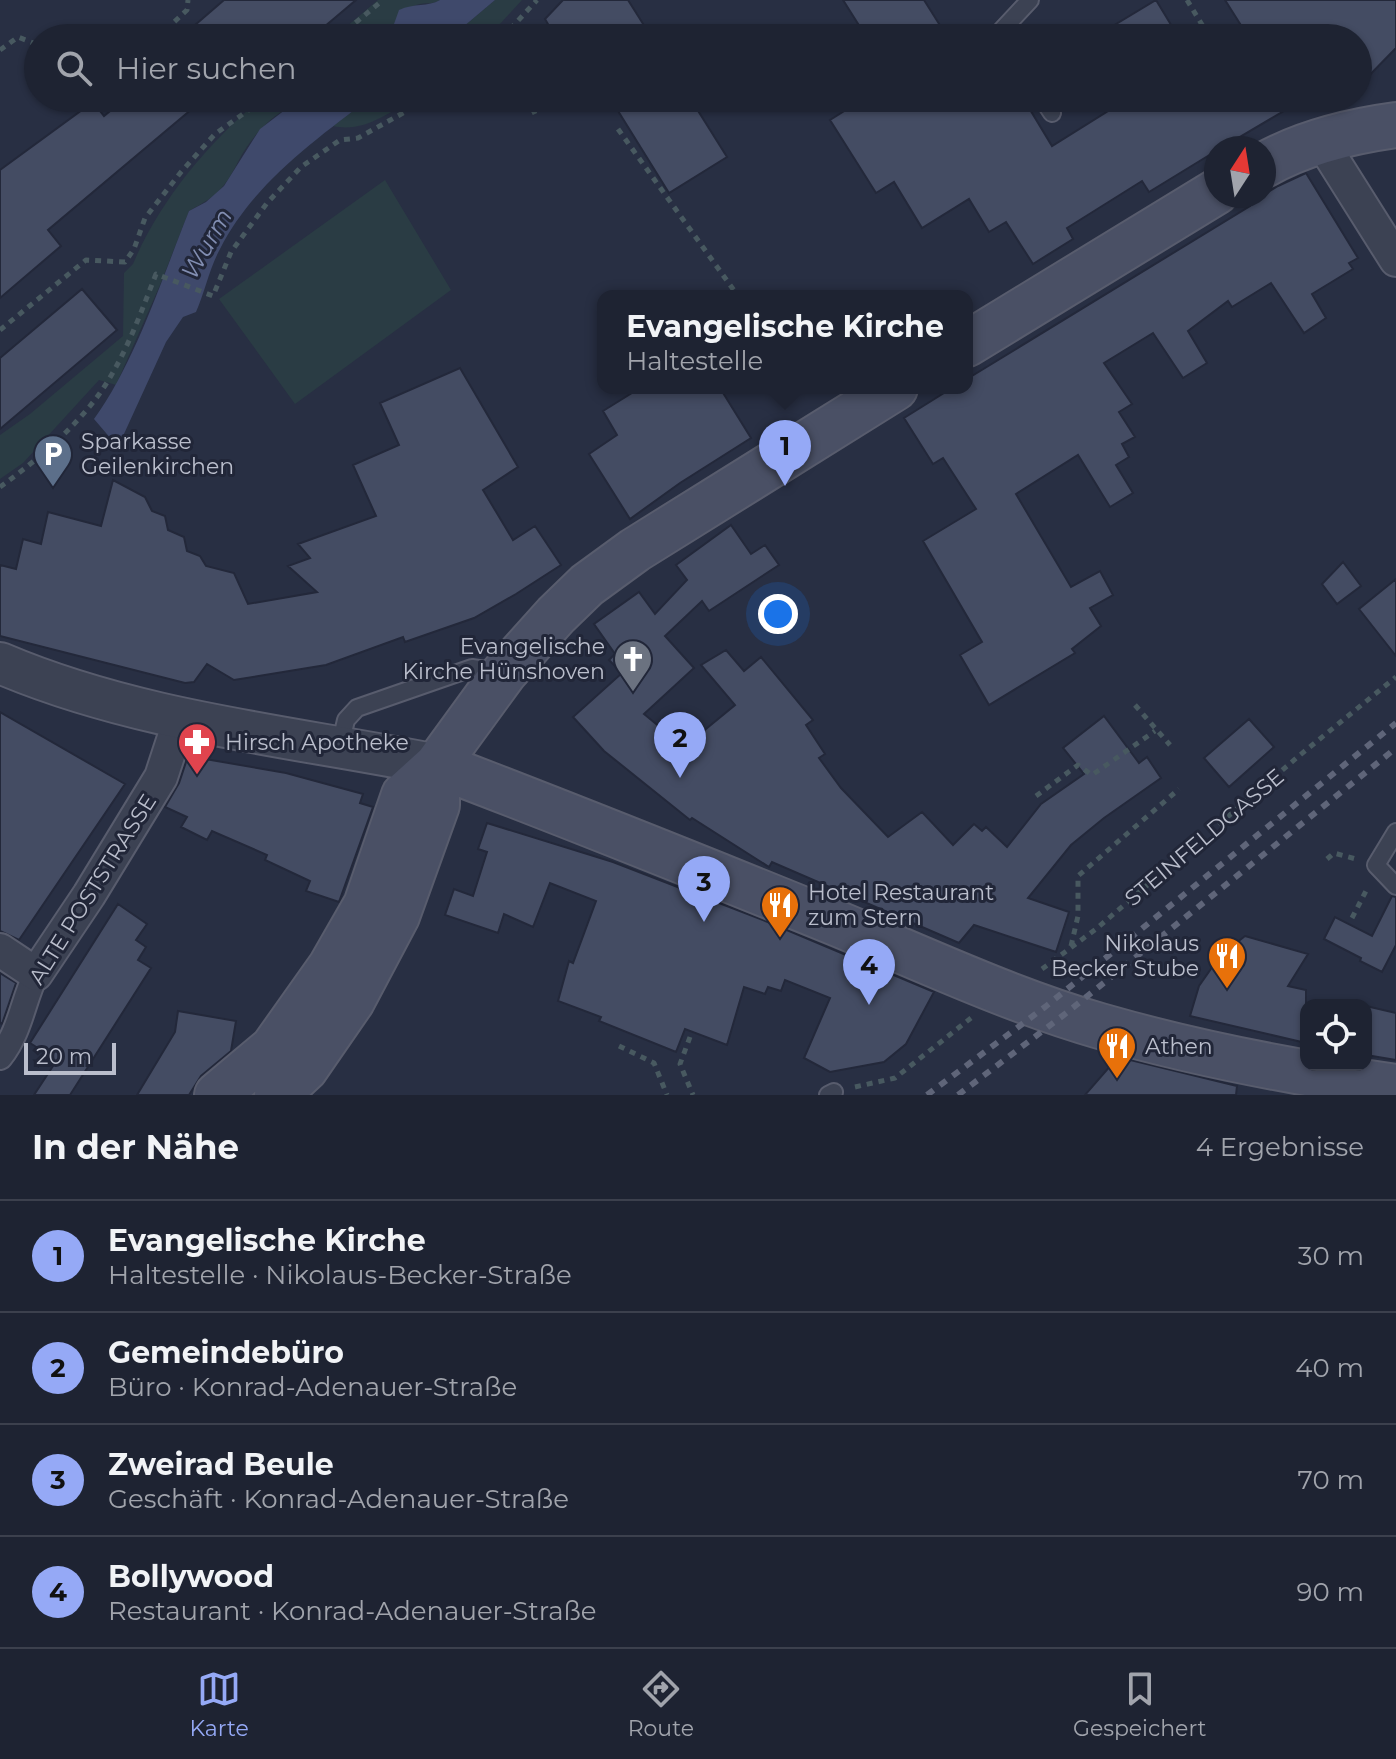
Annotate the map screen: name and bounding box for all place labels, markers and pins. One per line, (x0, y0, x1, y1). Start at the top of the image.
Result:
pin: 1 (759, 420, 811, 486)
place label: Sparkasse Geilenkirchen (81, 428, 234, 480)
parking icon: Sparkasse Geilenkirchen (32, 433, 74, 488)
place label: Evangelische Kirche Hünshoven (402, 633, 605, 685)
church icon: Evangelische Kirche Hünshoven (612, 638, 654, 693)
pin: 2 (654, 712, 706, 778)
pharmacy icon: Hirsch Apotheke (176, 721, 218, 776)
place label: Hirsch Apotheke (225, 729, 409, 756)
pin: 3 (678, 856, 730, 922)
place label: Hotel Restaurant zum Stern (808, 879, 994, 931)
restaurant icon: Hotel Restaurant zum Stern (759, 884, 801, 939)
place label: Nikolaus Becker Stube (1051, 930, 1199, 982)
restaurant icon: Nikolaus Becker Stube (1206, 935, 1248, 990)
pin: 4 (843, 939, 895, 1005)
restaurant icon: Athen (1096, 1025, 1138, 1080)
place label: Athen (1145, 1033, 1213, 1060)

